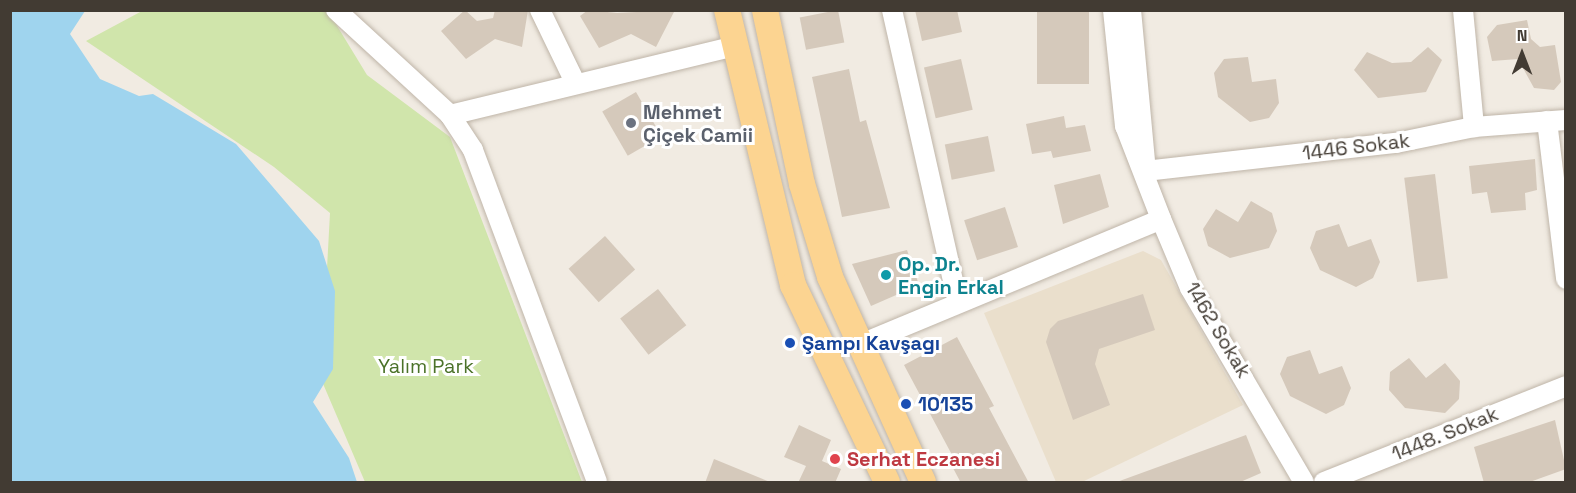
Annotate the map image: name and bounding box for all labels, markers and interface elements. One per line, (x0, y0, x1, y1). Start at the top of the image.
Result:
north arrow (1492, 24, 1552, 84)
text: N (1517, 25, 1527, 46)
place label: Mehmet Çiçek Camii (643, 100, 753, 147)
marker: Mehmet Çiçek Camii (624, 116, 638, 130)
street label: 1446 Sokak (1301, 128, 1411, 166)
place label: Op. Dr. Engin Erkal (898, 252, 1004, 299)
marker: Op. Dr. Engin Erkal (879, 268, 893, 282)
street label: 1462 Sokak (1180, 278, 1256, 382)
place label: Şampı Kavşagı (802, 331, 940, 355)
marker: Şampı Kavşagı (783, 336, 797, 350)
park label: Yalım Park (378, 354, 474, 378)
place label: 10135 (918, 392, 973, 416)
marker: 10135 (899, 397, 913, 411)
street label: 1448. Sokak (1388, 402, 1502, 466)
place label: Serhat Eczanesi (847, 447, 1000, 471)
marker: Serhat Eczanesi (828, 452, 842, 466)

